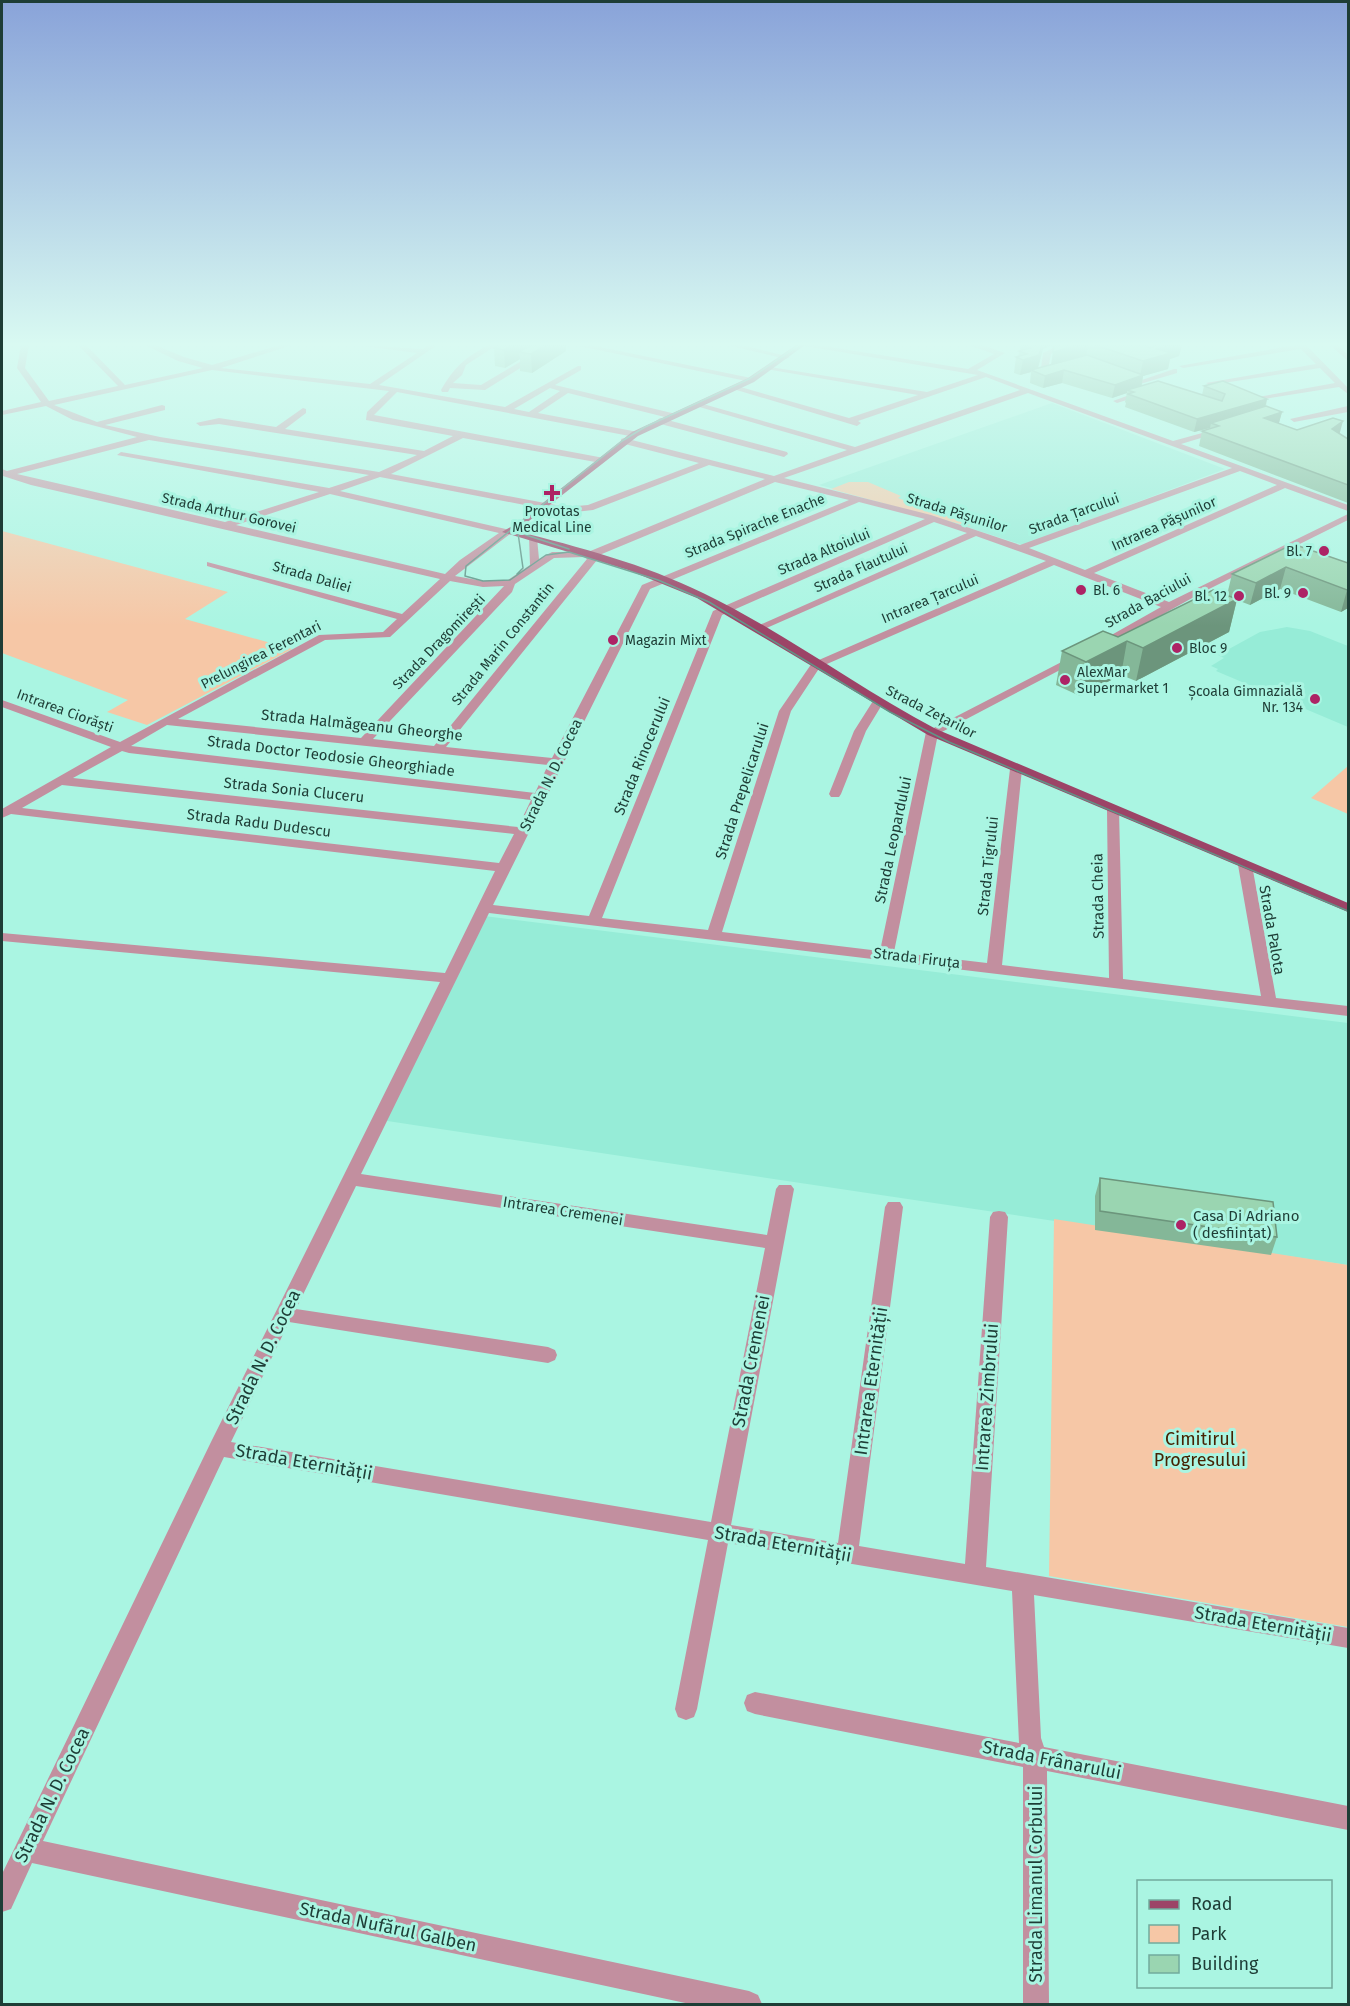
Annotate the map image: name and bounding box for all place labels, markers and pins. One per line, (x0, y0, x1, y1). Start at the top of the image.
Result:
marker: Provotas Medical Line (545, 486, 559, 500)
place label: Provotas Medical Line (512, 503, 592, 536)
place label: Bl. 7 (1286, 543, 1312, 560)
marker: Bl. 7 (1317, 544, 1331, 558)
place label: Bl. 6 (1093, 582, 1120, 599)
marker: Bl. 6 (1074, 583, 1088, 597)
place label: Bl. 9 (1264, 585, 1291, 602)
marker: Bl. 9 (1296, 586, 1310, 600)
place label: Bl. 12 (1194, 588, 1227, 605)
marker: Bl. 12 (1232, 589, 1246, 603)
place label: Magazin Mixt (625, 632, 708, 649)
marker: Magazin Mixt (606, 633, 620, 647)
place label: Bloc 9 (1189, 640, 1227, 657)
marker: Bloc 9 (1170, 641, 1184, 655)
place label: AlexMar Supermarket 1 (1077, 664, 1169, 697)
marker: AlexMar Supermarket 1 (1058, 673, 1072, 687)
place label: Școala Gimnazială Nr. 134 (1188, 683, 1304, 716)
marker: Școala Gimnazială Nr. 134 (1308, 692, 1322, 706)
place label: Casa Di Adriano ( desființat) (1193, 1207, 1299, 1243)
marker: Casa Di Adriano ( desființat) (1174, 1218, 1188, 1232)

